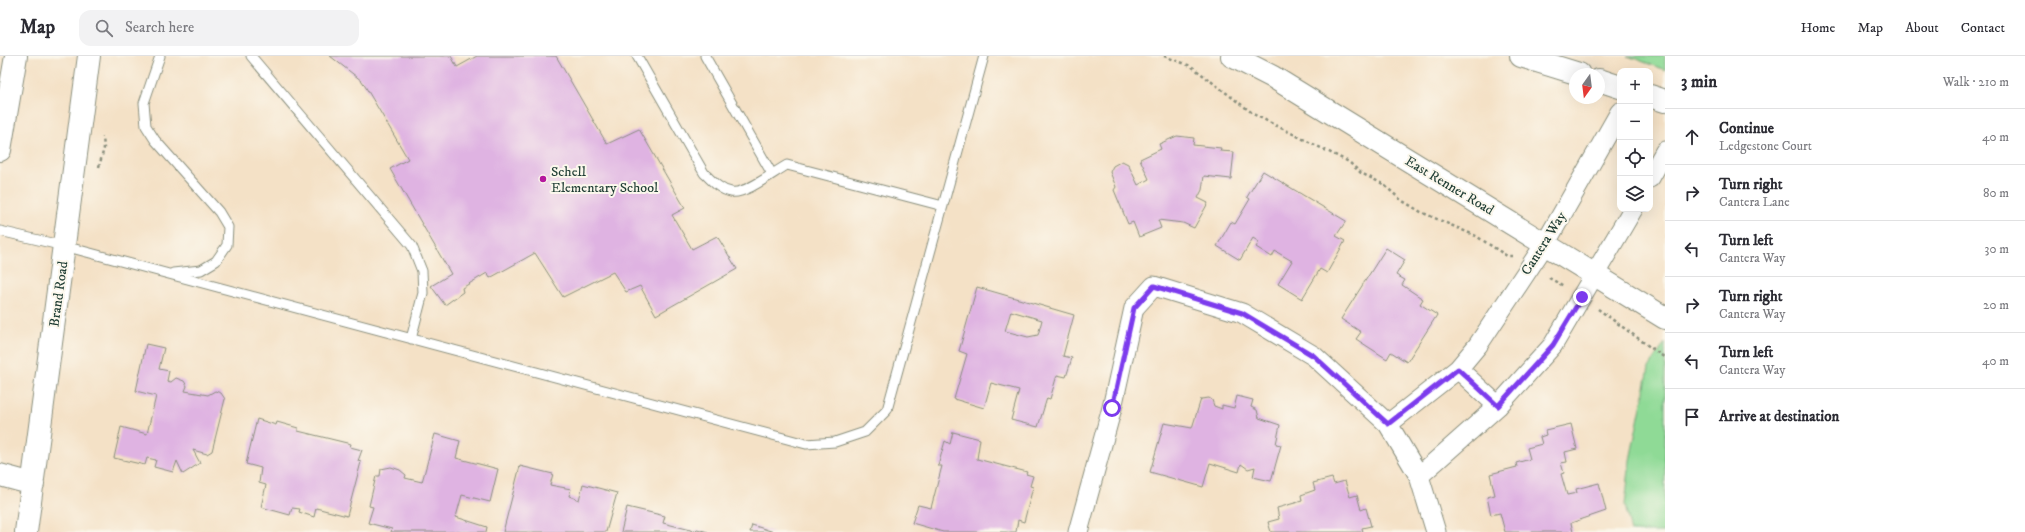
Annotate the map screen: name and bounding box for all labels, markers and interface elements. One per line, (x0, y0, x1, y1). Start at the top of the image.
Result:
search box (79, 10, 359, 46)
text: Map (20, 16, 55, 39)
icon: search (93, 17, 115, 39)
text: Search here (125, 18, 194, 37)
text: Home (1801, 19, 1835, 37)
text: Map (1857, 19, 1883, 37)
text: About (1905, 19, 1939, 37)
text: Contact (1961, 19, 2005, 37)
north arrow (1569, 68, 1605, 104)
map controls (1617, 68, 1653, 212)
button: + (1617, 68, 1653, 104)
text: 3 min (1681, 71, 1717, 93)
text: Walk · 210 m (1943, 74, 2009, 90)
button: − (1617, 104, 1653, 140)
text: Continue (1719, 119, 1774, 138)
icon: ahead (1681, 126, 1703, 148)
text: 40 m (1982, 129, 2009, 145)
text: Ledgestone Court (1719, 138, 1812, 154)
button: locate (1617, 140, 1653, 176)
street label: East Renner Road (1402, 152, 1497, 219)
place label: Schell Elementary School (551, 163, 659, 197)
marker: Schell Elementary School (538, 174, 548, 184)
text: Turn right (1719, 175, 1782, 194)
button: layers (1617, 176, 1653, 212)
icon: right (1681, 182, 1703, 204)
text: 80 m (1983, 185, 2009, 201)
text: Cantera Lane (1719, 194, 1790, 210)
street label: Cantera Way (1517, 208, 1571, 279)
text: Turn left (1719, 231, 1773, 250)
icon: left (1681, 238, 1703, 260)
text: 30 m (1985, 241, 2009, 257)
text: Cantera Way (1719, 250, 1785, 266)
street label: Brand Road (45, 260, 73, 328)
text: Turn right (1719, 287, 1782, 306)
route end (1573, 288, 1591, 306)
icon: right (1681, 294, 1703, 316)
text: 20 m (1983, 297, 2009, 313)
text: Cantera Way (1719, 306, 1785, 322)
text: Turn left (1719, 343, 1773, 362)
icon: left (1681, 350, 1703, 372)
text: 40 m (1982, 353, 2009, 369)
text: Cantera Way (1719, 362, 1785, 378)
route start (1103, 399, 1121, 417)
icon: arrive (1681, 406, 1703, 428)
text: Arrive at destination (1719, 407, 1839, 426)

